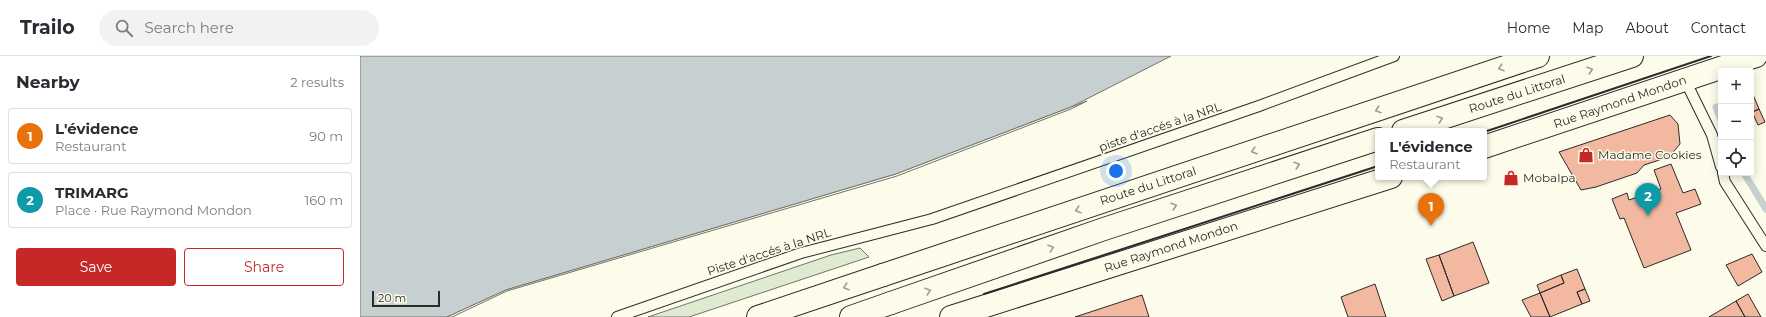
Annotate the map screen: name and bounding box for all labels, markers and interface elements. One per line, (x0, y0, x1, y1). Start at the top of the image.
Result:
search box (99, 10, 379, 46)
text: Trailo (20, 16, 75, 39)
icon: search (113, 17, 135, 39)
text: Search here (145, 18, 234, 37)
text: Home (1507, 19, 1550, 37)
text: Map (1572, 19, 1603, 37)
text: About (1625, 19, 1669, 37)
text: Contact (1691, 19, 1746, 37)
one-way arrow (1498, 64, 1505, 72)
one-way arrow (1586, 66, 1593, 75)
map controls (1718, 68, 1754, 176)
button: + (1718, 68, 1754, 104)
street label: Route du Littoral (1467, 71, 1567, 116)
text: Nearby (16, 72, 80, 92)
street label: Rue Raymond Mondon (1551, 72, 1688, 131)
text: 2 results (290, 74, 344, 90)
street label: piste d'accés à la NRL (1097, 98, 1223, 155)
button: − (1718, 104, 1754, 140)
one-way arrow (1374, 105, 1381, 113)
one-way arrow (1436, 115, 1443, 124)
text: L'évidence (55, 119, 139, 138)
text: 1 (27, 128, 33, 144)
text: 90 m (309, 128, 343, 144)
popup (1375, 128, 1487, 180)
text: L'évidence (1389, 137, 1473, 156)
text: Restaurant (55, 138, 126, 154)
button: locate (1718, 140, 1754, 176)
one-way arrow (1251, 146, 1258, 155)
shop icon: Madame Cookies (1577, 146, 1595, 164)
place label: Madame Cookies (1598, 147, 1702, 162)
text: Restaurant (1389, 156, 1461, 172)
your location (1106, 161, 1126, 181)
one-way arrow (1294, 162, 1301, 170)
street label: Route du Littoral (1098, 163, 1198, 208)
shop icon: Mobalpa (1502, 169, 1520, 187)
place label: Mobalpa (1523, 170, 1576, 185)
text: TRIMARG (55, 183, 129, 202)
pin: 2 (1635, 183, 1661, 216)
text: 2 (26, 192, 34, 208)
text: 160 m (305, 192, 343, 208)
pin: 1 (1418, 193, 1444, 226)
text: Place · Rue Raymond Mondon (55, 202, 252, 218)
one-way arrow (1170, 202, 1177, 211)
one-way arrow (1075, 205, 1082, 214)
street label: Rue Raymond Mondon (1102, 218, 1240, 275)
street label: Piste d'accés à la NRL (705, 224, 833, 279)
one-way arrow (1047, 244, 1054, 252)
button: Save (16, 248, 176, 286)
button: Share (184, 248, 344, 286)
one-way arrow (843, 283, 850, 291)
one-way arrow (924, 287, 931, 295)
scale bar (372, 289, 440, 308)
text: 20 m (378, 291, 406, 305)

